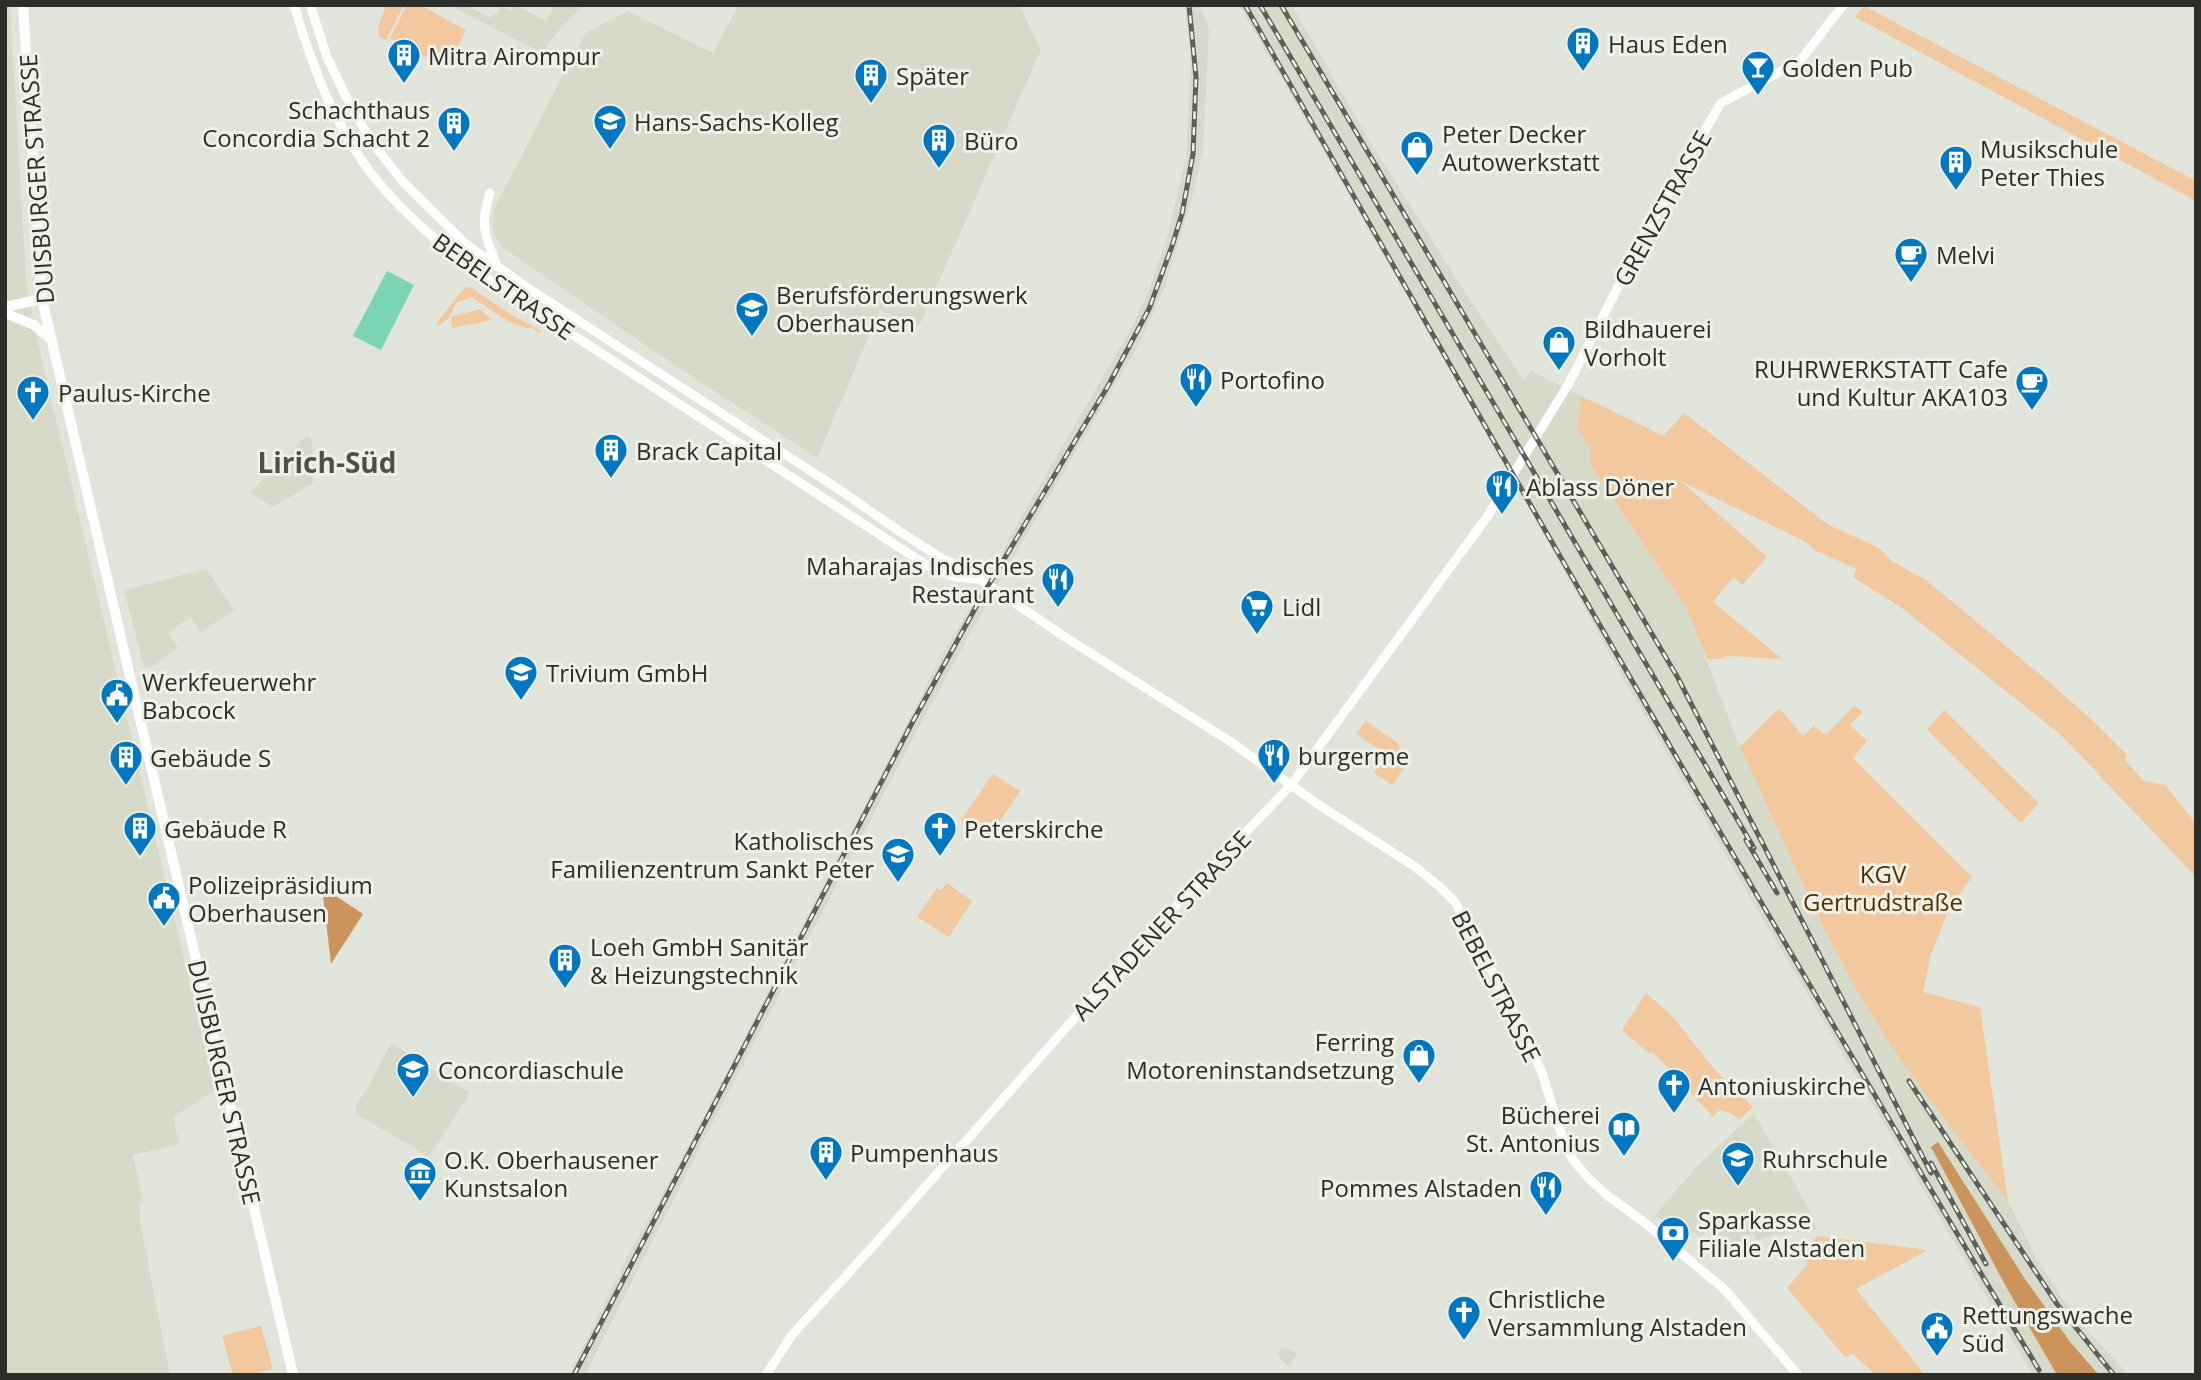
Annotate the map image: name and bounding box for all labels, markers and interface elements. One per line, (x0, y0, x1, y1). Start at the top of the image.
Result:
building icon: Haus Eden (1564, 24, 1602, 73)
place label: Haus Eden (1608, 27, 1728, 60)
building icon: Mitra Airompur (385, 36, 423, 85)
place label: Mitra Airompur (428, 39, 601, 72)
bar icon: Golden Pub (1739, 48, 1777, 97)
place label: Golden Pub (1782, 51, 1913, 84)
street label: DUISBURGER STRASSE (11, 53, 61, 305)
building icon: Später (852, 56, 890, 105)
place label: Später (896, 59, 969, 92)
place label: Schachthaus Concordia Schacht 2 (202, 93, 430, 154)
school or university icon: Hans-Sachs-Kolleg (591, 102, 629, 151)
building icon: Schachthaus Concordia Schacht 2 (435, 104, 473, 153)
place label: Hans-Sachs-Kolleg (634, 105, 839, 138)
place label: Peter Decker Autowerkstatt (1442, 117, 1600, 178)
building icon: Büro (920, 121, 958, 170)
place label: Büro (964, 124, 1018, 157)
street label: GRENZSTRASSE (1606, 124, 1718, 292)
shop icon: Peter Decker Autowerkstatt (1398, 128, 1436, 177)
place label: Musikschule Peter Thies (1980, 132, 2118, 193)
building icon: Musikschule Peter Thies (1937, 143, 1975, 192)
street label: BEBELSTRASSE (426, 225, 582, 347)
cafe icon: Melvi (1892, 235, 1930, 284)
place label: Melvi (1936, 238, 1995, 271)
place label: Berufsförderungswerk Oberhausen (776, 278, 1028, 339)
school or university icon: Berufsförderungswerk Oberhausen (733, 289, 771, 338)
place label: Bildhauerei Vorholt (1584, 312, 1712, 373)
shop icon: Bildhauerei Vorholt (1540, 323, 1578, 372)
place label: RUHRWERKSTATT Cafe und Kultur AKA103 (1754, 352, 2008, 413)
restaurant icon: Portofino (1177, 360, 1215, 409)
place label: Portofino (1220, 363, 1325, 396)
cafe icon: RUHRWERKSTATT Cafe und Kultur AKA103 (2013, 363, 2051, 412)
church icon: Paulus-Kirche (14, 373, 52, 422)
place label: Paulus-Kirche (58, 376, 211, 409)
building icon: Brack Capital (592, 431, 630, 480)
place label: Brack Capital (636, 434, 782, 467)
district label: Lirich-Süd (258, 443, 396, 481)
restaurant icon: Ablass Döner (1483, 467, 1521, 516)
place label: Ablass Döner (1526, 470, 1674, 503)
place label: Maharajas Indisches Restaurant (806, 549, 1034, 610)
restaurant icon: Maharajas Indisches Restaurant (1039, 560, 1077, 609)
supermarket icon: Lidl (1238, 587, 1276, 636)
place label: Lidl (1282, 590, 1321, 623)
school or university icon: Trivium GmbH (502, 653, 540, 702)
place label: Trivium GmbH (546, 656, 708, 689)
place label: Werkfeuerwehr Babcock (142, 665, 316, 726)
public building icon: Werkfeuerwehr Babcock (98, 676, 136, 725)
restaurant icon: burgerme (1255, 736, 1293, 785)
building icon: Gebäude S (107, 738, 145, 787)
place label: burgerme (1298, 739, 1409, 772)
place label: Gebäude S (150, 741, 271, 774)
building icon: Gebäude R (121, 809, 159, 858)
church icon: Peterskirche (921, 809, 959, 858)
place label: Gebäude R (164, 812, 287, 845)
place label: Peterskirche (964, 812, 1103, 845)
street label: ALSTADENER STRASSE (1064, 823, 1258, 1027)
place label: Katholisches Familienzentrum Sankt Peter (550, 824, 874, 885)
school or university icon: Katholisches Familienzentrum Sankt Peter (879, 835, 917, 884)
park label: KGV Gertrudstraße (1803, 857, 1963, 918)
place label: Polizeipräsidium Oberhausen (188, 868, 373, 929)
public building icon: Polizeipräsidium Oberhausen (145, 879, 183, 928)
street label: BEBELSTRASSE (1445, 904, 1549, 1068)
place label: Loeh GmbH Sanitär & Heizungstechnik (590, 930, 809, 991)
building icon: Loeh GmbH Sanitär & Heizungstechnik (546, 941, 584, 990)
street label: DUISBURGER STRASSE (181, 956, 269, 1208)
place label: Ferring Motoreninstandsetzung (1126, 1025, 1394, 1086)
shop icon: Ferring Motoreninstandsetzung (1400, 1036, 1438, 1085)
school or university icon: Concordiaschule (394, 1050, 432, 1099)
place label: Concordiaschule (438, 1053, 624, 1086)
church icon: Antoniuskirche (1655, 1066, 1693, 1115)
place label: Antoniuskirche (1698, 1069, 1866, 1102)
place label: Bücherei St. Antonius (1466, 1098, 1600, 1159)
library icon: Bücherei St. Antonius (1605, 1109, 1643, 1158)
building icon: Pumpenhaus (807, 1133, 845, 1182)
place label: Pumpenhaus (850, 1136, 998, 1169)
school or university icon: Ruhrschule (1719, 1139, 1757, 1188)
place label: Ruhrschule (1762, 1142, 1888, 1175)
place label: O.K. Oberhausener Kunstsalon (444, 1143, 659, 1204)
museum icon: O.K. Oberhausener Kunstsalon (401, 1154, 439, 1203)
restaurant icon: Pommes Alstaden (1527, 1168, 1565, 1217)
place label: Pommes Alstaden (1320, 1171, 1522, 1204)
place label: Sparkasse Filiale Alstaden (1698, 1203, 1865, 1264)
bank icon: Sparkasse Filiale Alstaden (1654, 1214, 1692, 1263)
place label: Christliche Versammlung Alstaden (1488, 1282, 1747, 1343)
church icon: Christliche Versammlung Alstaden (1445, 1293, 1483, 1342)
place label: Rettungswache Süd (1962, 1298, 2133, 1359)
public building icon: Rettungswache Süd (1918, 1309, 1956, 1358)

